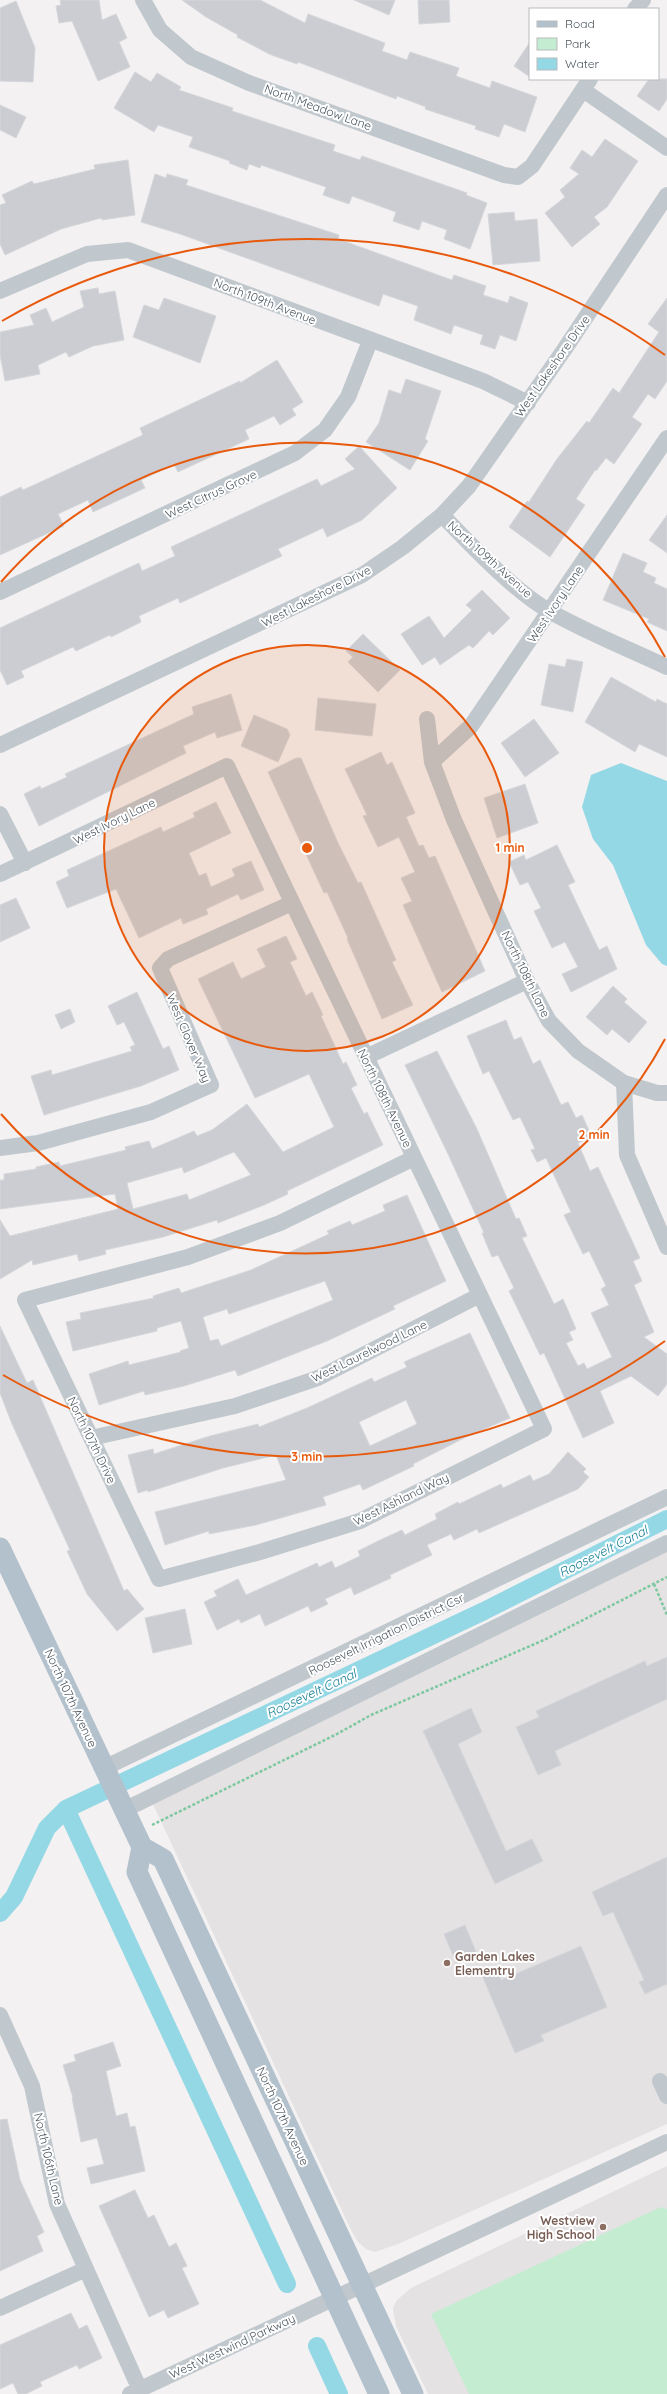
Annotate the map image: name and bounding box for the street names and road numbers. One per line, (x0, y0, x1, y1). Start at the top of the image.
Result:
street label: North Meadow Lane (262, 81, 374, 133)
street label: North 109th Avenue (212, 275, 318, 327)
street label: West Lakeshore Drive (511, 312, 593, 420)
street label: West Citrus Grove (163, 466, 259, 522)
street label: North 109th Avenue (445, 517, 535, 601)
street label: West Lakeshore Drive (259, 562, 373, 630)
street label: West Ivory Lane (524, 562, 586, 645)
street label: West Ivory Lane (70, 794, 158, 847)
street label: North 108th Lane (499, 928, 554, 1020)
street label: West Clover Way (163, 991, 215, 1085)
street label: North 108th Avenue (355, 1046, 416, 1150)
street label: West Laurelwood Lane (309, 1316, 429, 1386)
street label: North 107th Drive (64, 1394, 120, 1486)
street label: West Ashland Way (351, 1469, 451, 1529)
street label: Roosevelt Irrigation District Csr (306, 1590, 467, 1678)
street label: North 107th Avenue (42, 1646, 101, 1750)
street label: North 107th Avenue (254, 2064, 313, 2168)
street label: North 106th Lane (31, 2111, 67, 2207)
street label: West Westwind Parkway (167, 2310, 297, 2382)

